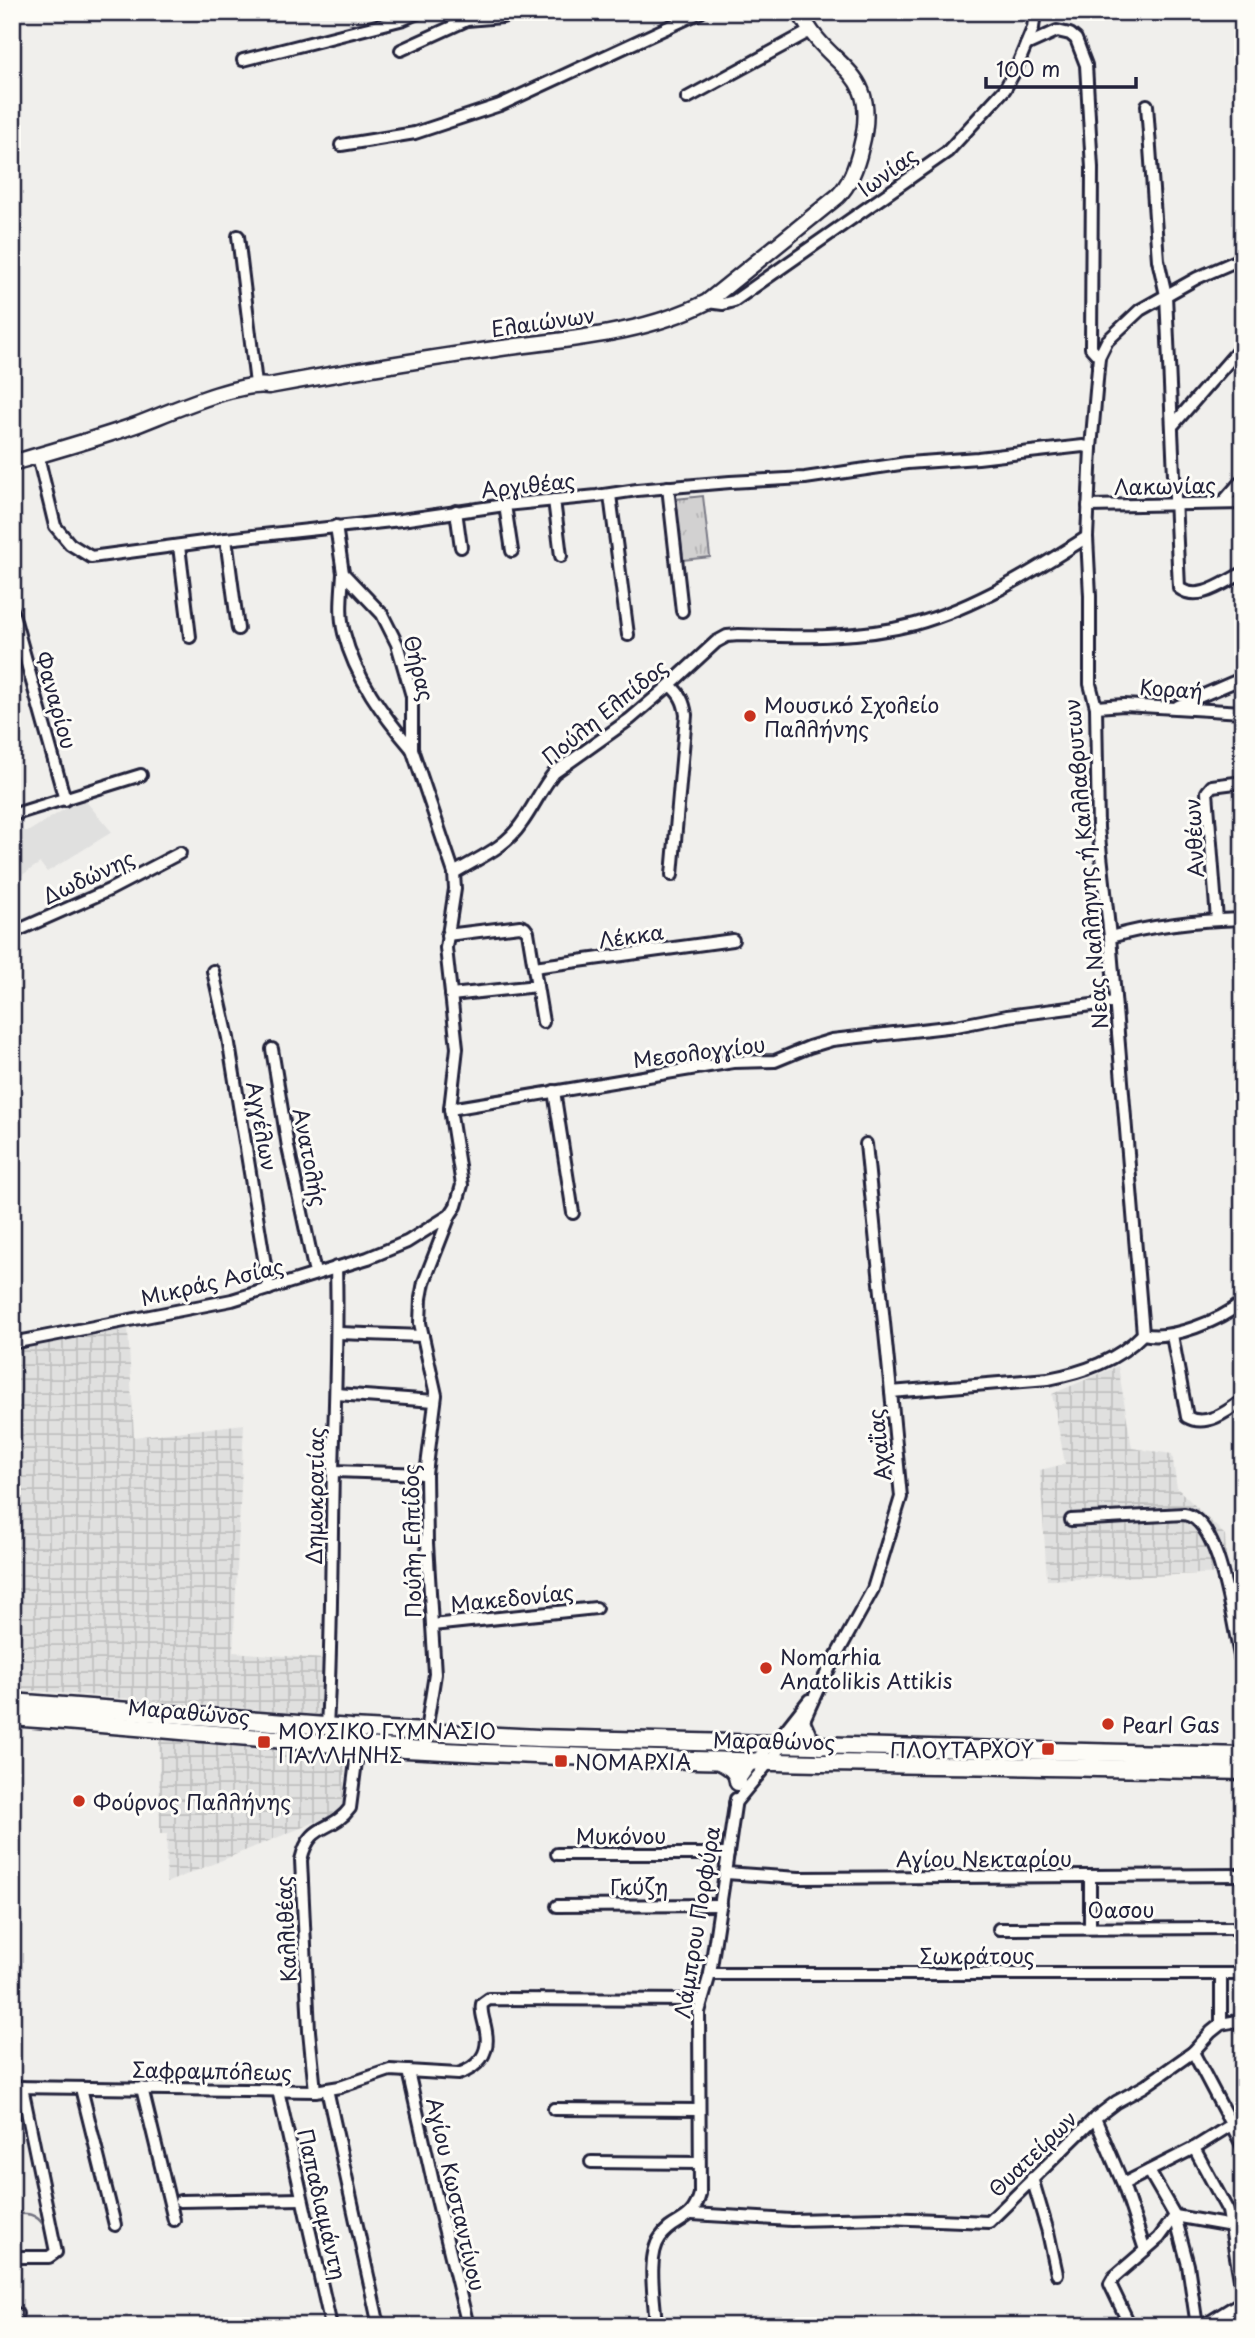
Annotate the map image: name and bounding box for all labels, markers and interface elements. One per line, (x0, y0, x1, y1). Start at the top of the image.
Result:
scale bar (986, 46, 1136, 90)
text: 100 m (996, 52, 1060, 84)
street label: Ιωνίας (851, 138, 923, 204)
street label: Ελαιώνων (489, 298, 597, 344)
street label: Αργιθέας (479, 463, 577, 505)
street label: Λακωνίας (1114, 468, 1216, 502)
street label: Θήρας (396, 632, 444, 704)
street label: Φαναρίου (28, 647, 86, 753)
street label: Πούλη Ελπίδος (534, 650, 674, 772)
street label: Κοραή (1138, 670, 1204, 706)
place label: Μουσικό Σχολείο Παλλήνης (764, 688, 939, 744)
street label: Νεας Nαλληνης ή Καλλαβρυτων (1055, 697, 1115, 1031)
marker: Μουσικό Σχολείο Παλλήνης (742, 708, 758, 724)
street label: Ανθέων (1175, 797, 1211, 879)
street label: Δωδώνης (37, 841, 139, 911)
street label: Λέκκα (596, 915, 666, 955)
street label: Μεσολογγίου (631, 1027, 767, 1075)
street label: Αγγέλων (239, 1079, 287, 1173)
street label: Ανατολής (286, 1105, 336, 1209)
street label: Μικράς Ασίας (137, 1249, 287, 1313)
street label: Αχαΐας (858, 1407, 898, 1483)
street label: Δημοκρατίας (297, 1427, 331, 1565)
street label: Πούλη Ελπίδος (394, 1464, 428, 1618)
street label: Μακεδονίας (449, 1575, 575, 1619)
place label: Nomarhia Anatolikis Attikis (780, 1640, 952, 1696)
marker: Nomarhia Anatolikis Attikis (758, 1660, 774, 1676)
street label: Μαραθώνος (127, 1690, 251, 1732)
place label: Pearl Gas (1122, 1708, 1220, 1740)
place label: ΜΟΥΣΙΚΟ ΓΥΜΝΑΣΙΟ ΠΑΛΛΗΝΗΣ (278, 1714, 496, 1770)
marker: Pearl Gas (1100, 1716, 1116, 1732)
street label: Μαραθώνος (713, 1723, 835, 1757)
place label: ΠΛΟΥΤΑΡΧΟΥ (890, 1733, 1034, 1765)
marker: ΜΟΥΣΙΚΟ ΓΥΜΝΑΣΙΟ ΠΑΛΛΗΝΗΣ (256, 1734, 272, 1750)
marker: ΠΛΟΥΤΑΡΧΟΥ (1040, 1741, 1056, 1757)
place label: ΝΟΜΑΡΧΙΑ (575, 1745, 691, 1777)
marker: ΝΟΜΑΡΧΙΑ (553, 1753, 569, 1769)
place label: Φούρνος Παλλήνης (93, 1785, 291, 1817)
marker: Φούρνος Παλλήνης (71, 1793, 87, 1809)
street label: Μυκόνου (576, 1819, 666, 1851)
street label: Λάμπρου Πορφύρα (665, 1823, 727, 2020)
street label: Αγίου Νεκταρίου (896, 1842, 1072, 1874)
street label: Γκύζη (610, 1870, 668, 1902)
street label: Καλλιθέας (266, 1875, 304, 1983)
street label: Οασου (1088, 1893, 1154, 1925)
street label: Σωκράτους (920, 1939, 1034, 1971)
street label: Σαφραμπόλεως (132, 2053, 292, 2087)
street label: Αγίου Κωσταντίνου (419, 2094, 495, 2294)
street label: Θυατείρων (980, 2102, 1084, 2204)
street label: Παπαδιαμάντη (290, 2125, 356, 2283)

